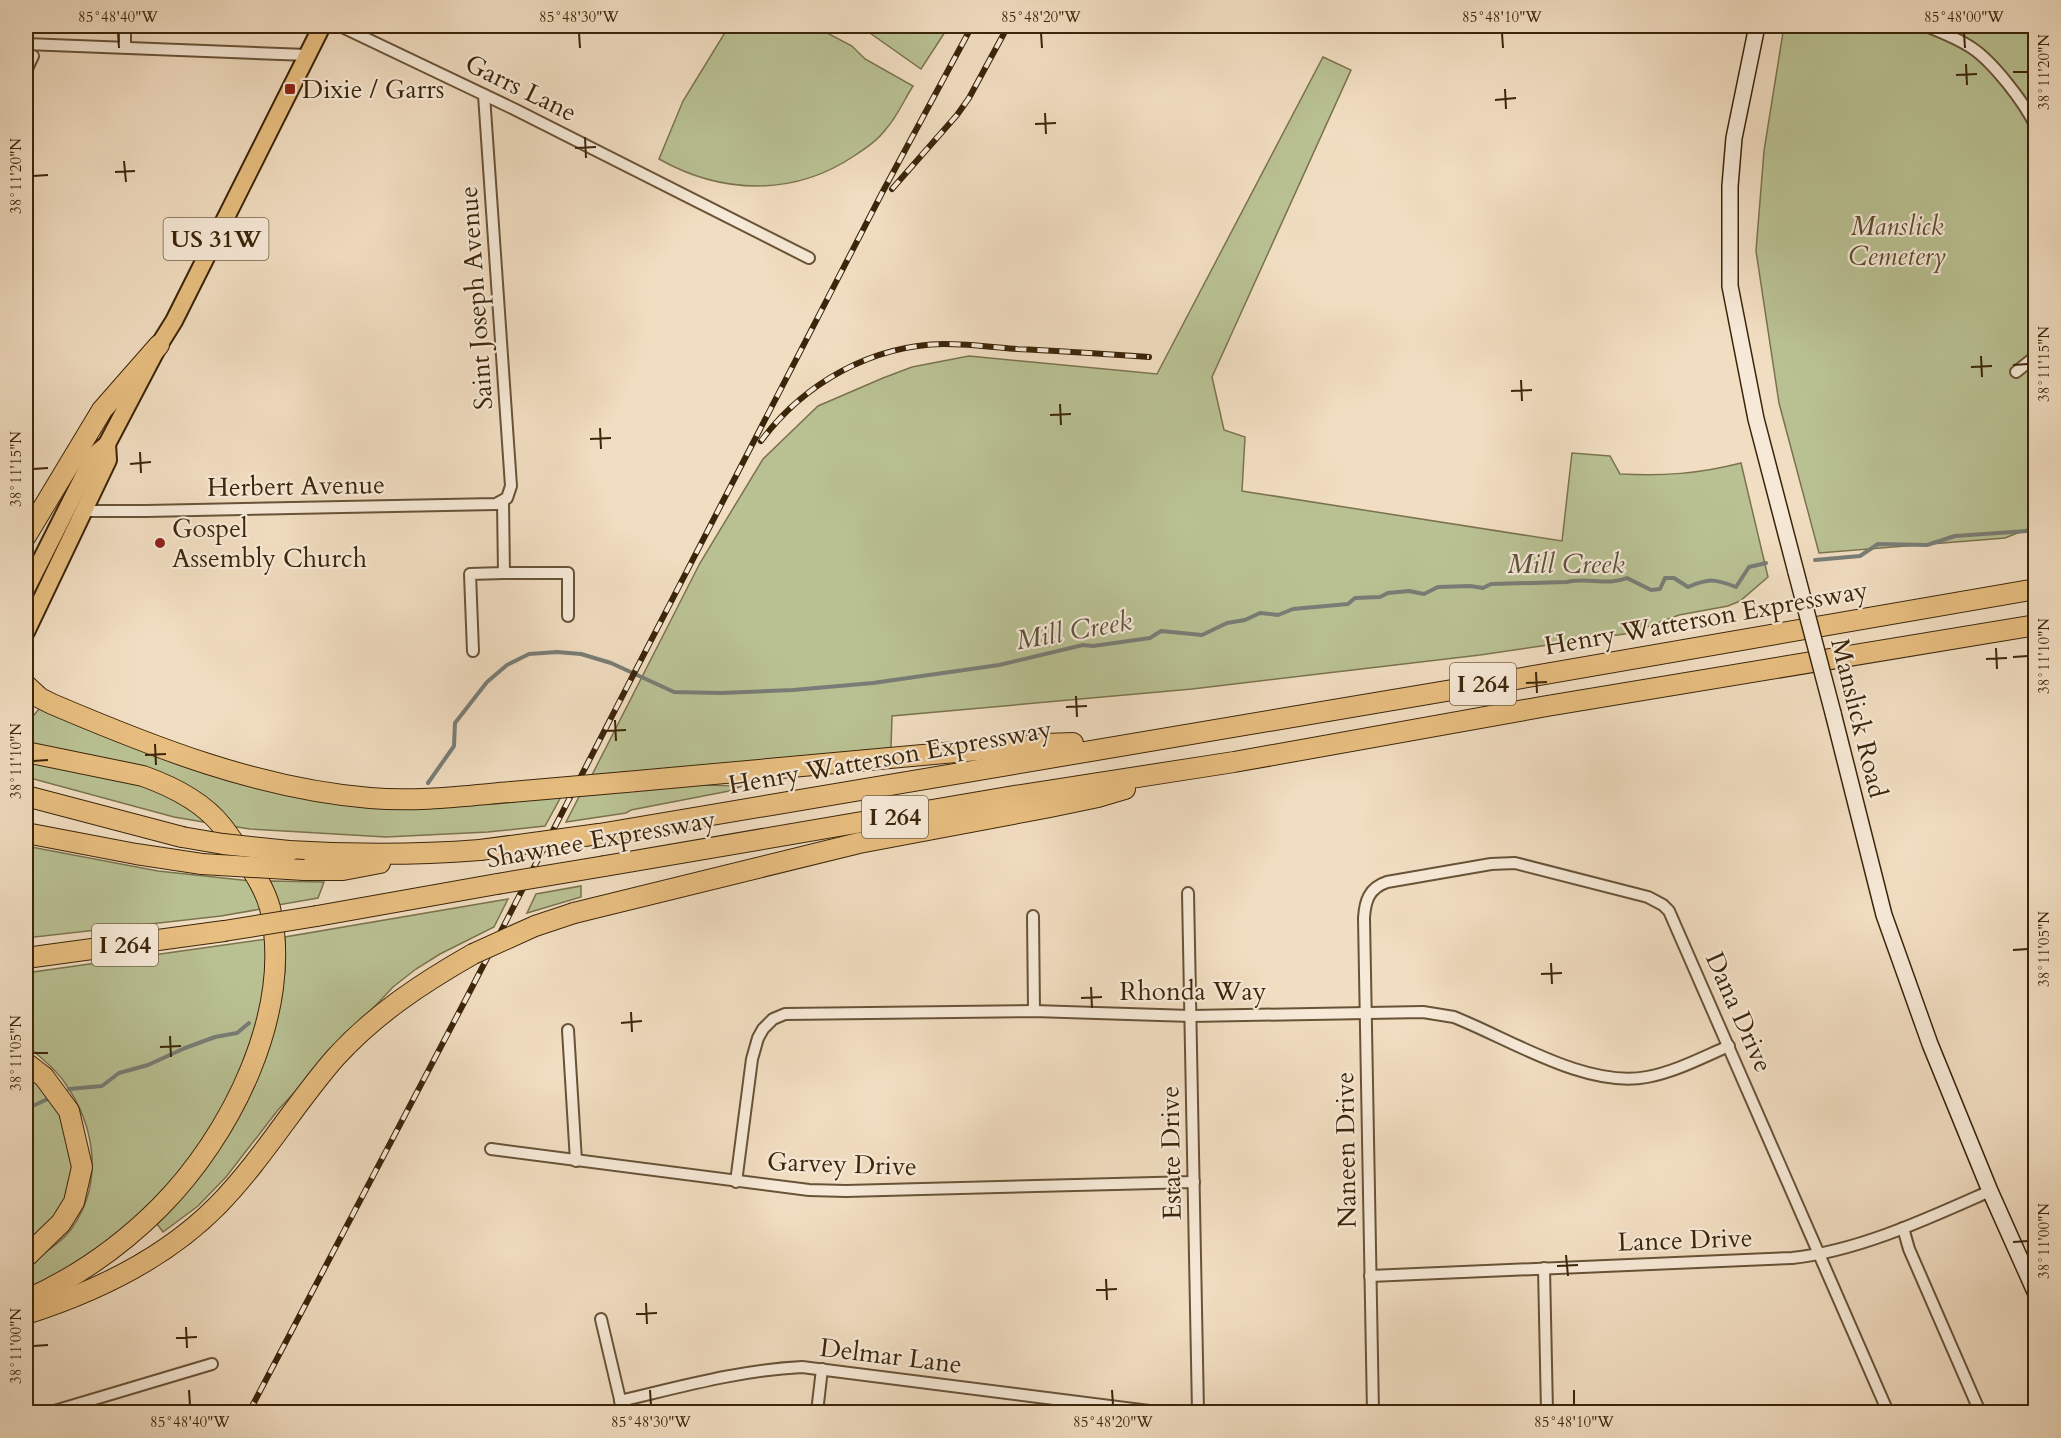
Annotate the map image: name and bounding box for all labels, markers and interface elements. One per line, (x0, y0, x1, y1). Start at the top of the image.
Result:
text: 85°48'40"W (78, 7, 158, 27)
text: 85°48'30"W (539, 7, 619, 27)
text: 85°48'20"W (1001, 7, 1081, 27)
text: 85°48'10"W (1462, 7, 1542, 27)
text: 85°48'00"W (1924, 7, 2004, 27)
text: 38°11'20"N (2034, 34, 2054, 110)
street label: Garrs Lane (459, 46, 583, 130)
place label: Dixie / Garrs (302, 72, 444, 107)
marker: Dixie / Garrs (283, 82, 297, 96)
text: 38°11'20"N (6, 138, 26, 214)
street label: Saint Joseph Avenue (451, 185, 501, 411)
park label: Manslick Cemetery (1848, 209, 1946, 274)
road number: US 31W (164, 218, 268, 260)
text: 38°11'15"N (2034, 326, 2054, 402)
text: 38°11'15"N (6, 431, 26, 507)
street label: Herbert Avenue (207, 467, 385, 505)
place label: Gospel Assembly Church (172, 511, 367, 576)
marker: Gospel Assembly Church (153, 536, 167, 550)
water label: Mill Creek (1507, 546, 1625, 583)
street label: Henry Watterson Expressway (1541, 572, 1871, 664)
water label: Mill Creek (1013, 603, 1136, 659)
text: 38°11'10"N (2034, 618, 2054, 694)
street label: Manslick Road (1822, 635, 1896, 801)
road number: I 264 (1450, 663, 1516, 705)
street label: Henry Watterson Expressway (725, 711, 1055, 803)
text: 38°11'10"N (6, 723, 26, 799)
road number: I 264 (862, 796, 928, 838)
street label: Shawnee Expressway (484, 802, 719, 876)
text: 38°11'05"N (2034, 911, 2054, 987)
road number: I 264 (92, 924, 158, 966)
street label: Dana Drive (1697, 946, 1781, 1078)
street label: Rhonda Way (1120, 974, 1267, 1009)
text: 38°11'05"N (6, 1015, 26, 1091)
street label: Naneen Drive (1327, 1071, 1365, 1229)
street label: Estate Drive (1152, 1086, 1190, 1220)
street label: Garvey Drive (767, 1144, 917, 1184)
text: 38°11'00"N (2034, 1203, 2054, 1279)
street label: Lance Drive (1617, 1220, 1753, 1260)
text: 38°11'00"N (6, 1308, 26, 1384)
street label: Delmar Lane (818, 1330, 964, 1382)
text: 85°48'40"W (150, 1412, 230, 1432)
text: 85°48'30"W (611, 1412, 691, 1432)
text: 85°48'20"W (1073, 1412, 1153, 1432)
text: 85°48'10"W (1534, 1412, 1614, 1432)

